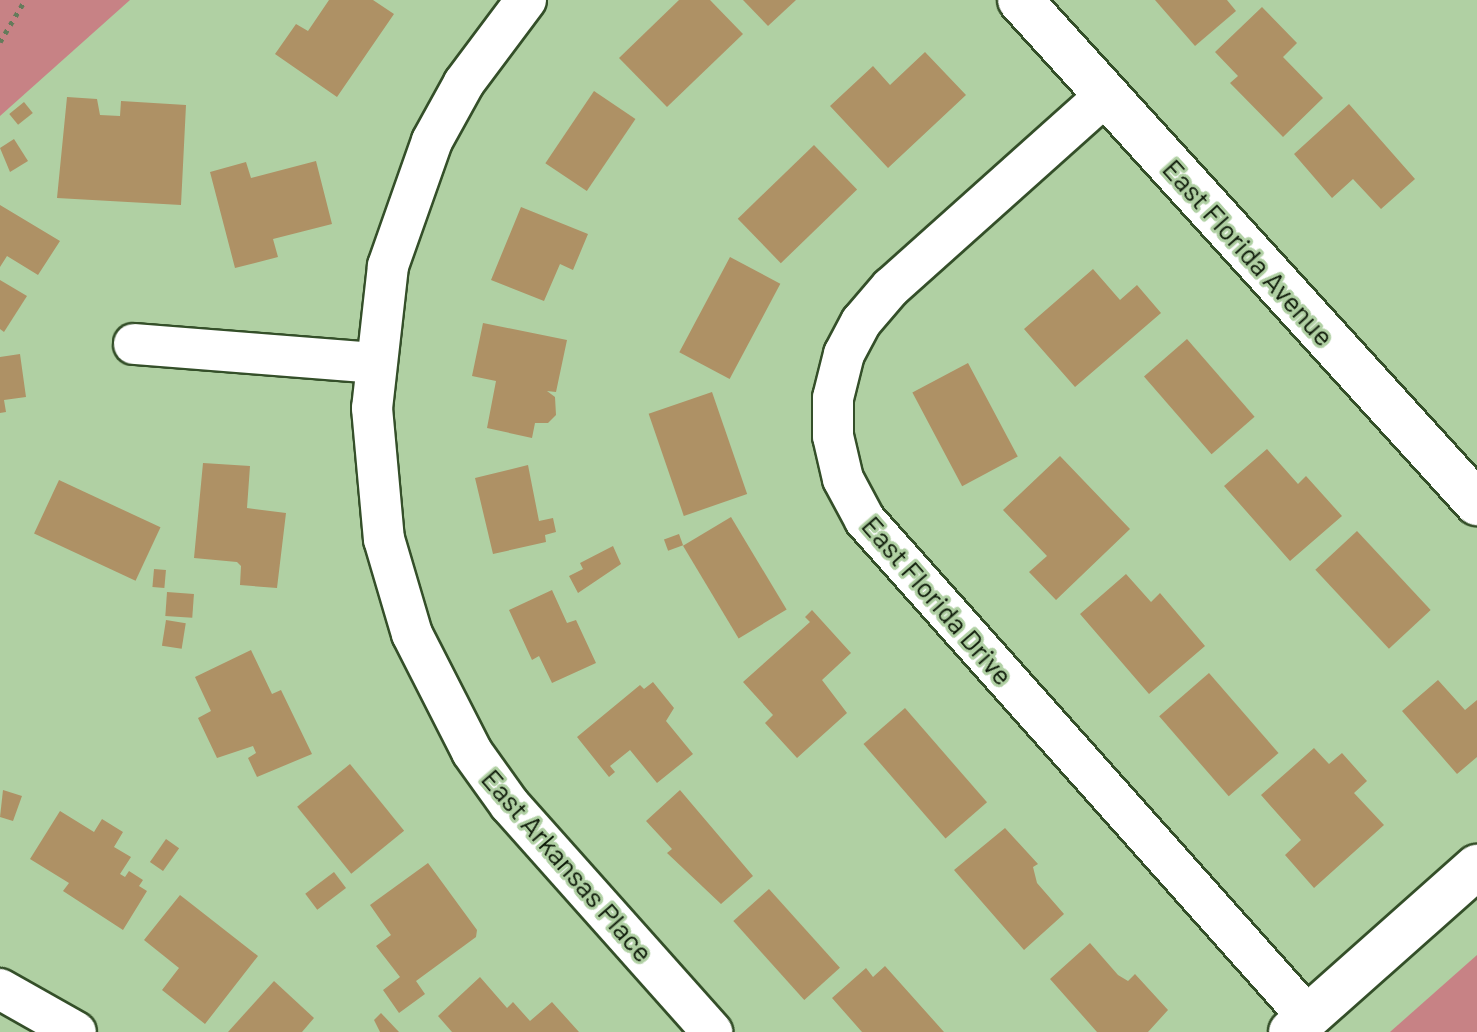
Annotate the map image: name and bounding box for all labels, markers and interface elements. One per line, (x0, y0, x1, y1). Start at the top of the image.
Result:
street label: East Florida Avenue (1156, 152, 1342, 352)
street label: East Florida Drive (855, 509, 1021, 691)
street label: East Arkansas Place (475, 762, 661, 968)

